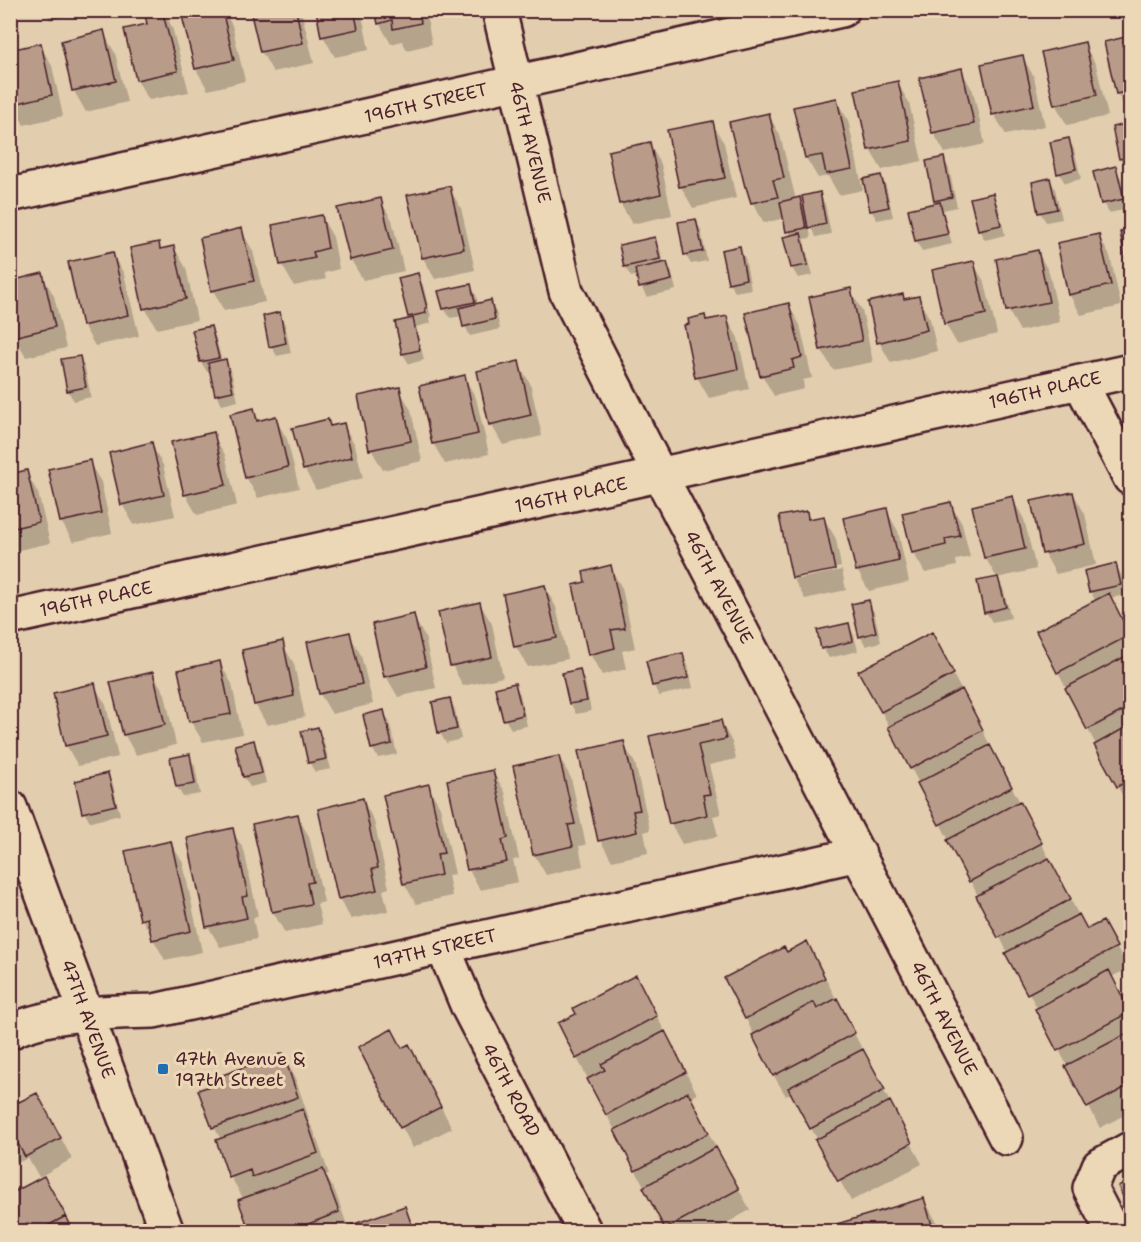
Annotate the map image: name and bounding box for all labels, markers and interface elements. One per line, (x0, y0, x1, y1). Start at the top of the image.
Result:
street label: 196TH STREET (362, 77, 490, 129)
street label: 46TH AVENUE (503, 78, 557, 206)
street label: 196TH PLACE (986, 365, 1104, 415)
street label: 196TH PLACE (512, 471, 630, 519)
street label: 46TH AVENUE (679, 526, 759, 648)
street label: 196TH PLACE (37, 575, 155, 623)
street label: 197TH STREET (371, 923, 499, 975)
street label: 47TH AVENUE (55, 956, 121, 1082)
street label: 46TH AVENUE (905, 957, 983, 1079)
street label: 46TH ROAD (476, 1039, 546, 1141)
place label: 47th Avenue & 197th Street (175, 1047, 305, 1092)
marker: 47th Avenue & 197th Street (156, 1062, 170, 1076)

